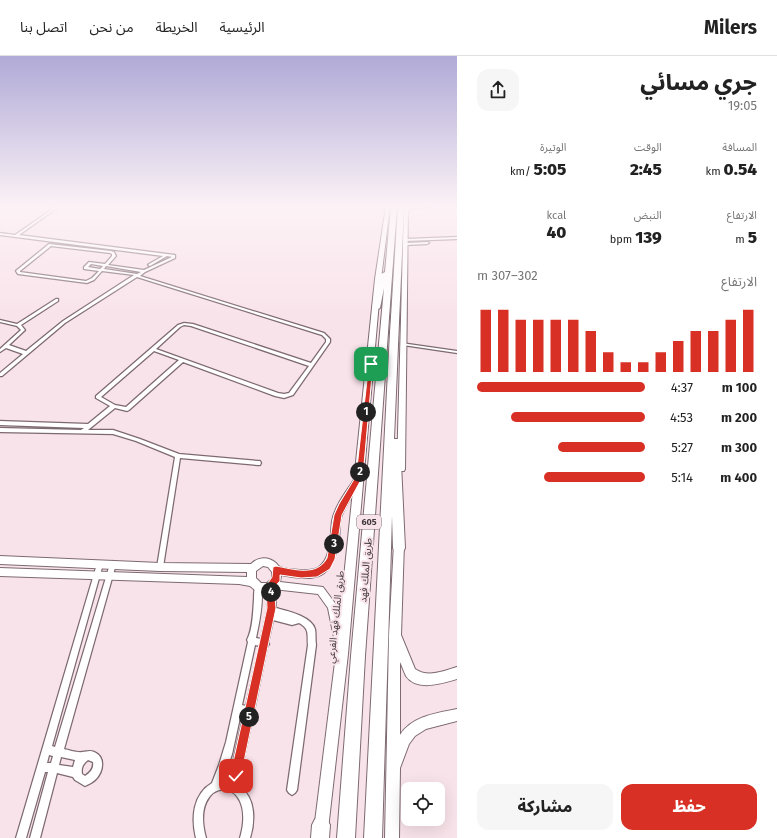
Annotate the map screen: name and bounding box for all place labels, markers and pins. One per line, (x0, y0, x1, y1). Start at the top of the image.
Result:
pin (354, 347, 388, 381)
pin: 1 (356, 402, 376, 422)
pin: 2 (350, 462, 370, 482)
pin: 3 (324, 534, 344, 554)
pin: 4 (261, 582, 281, 602)
pin: 5 (239, 707, 259, 727)
pin (219, 759, 253, 793)

